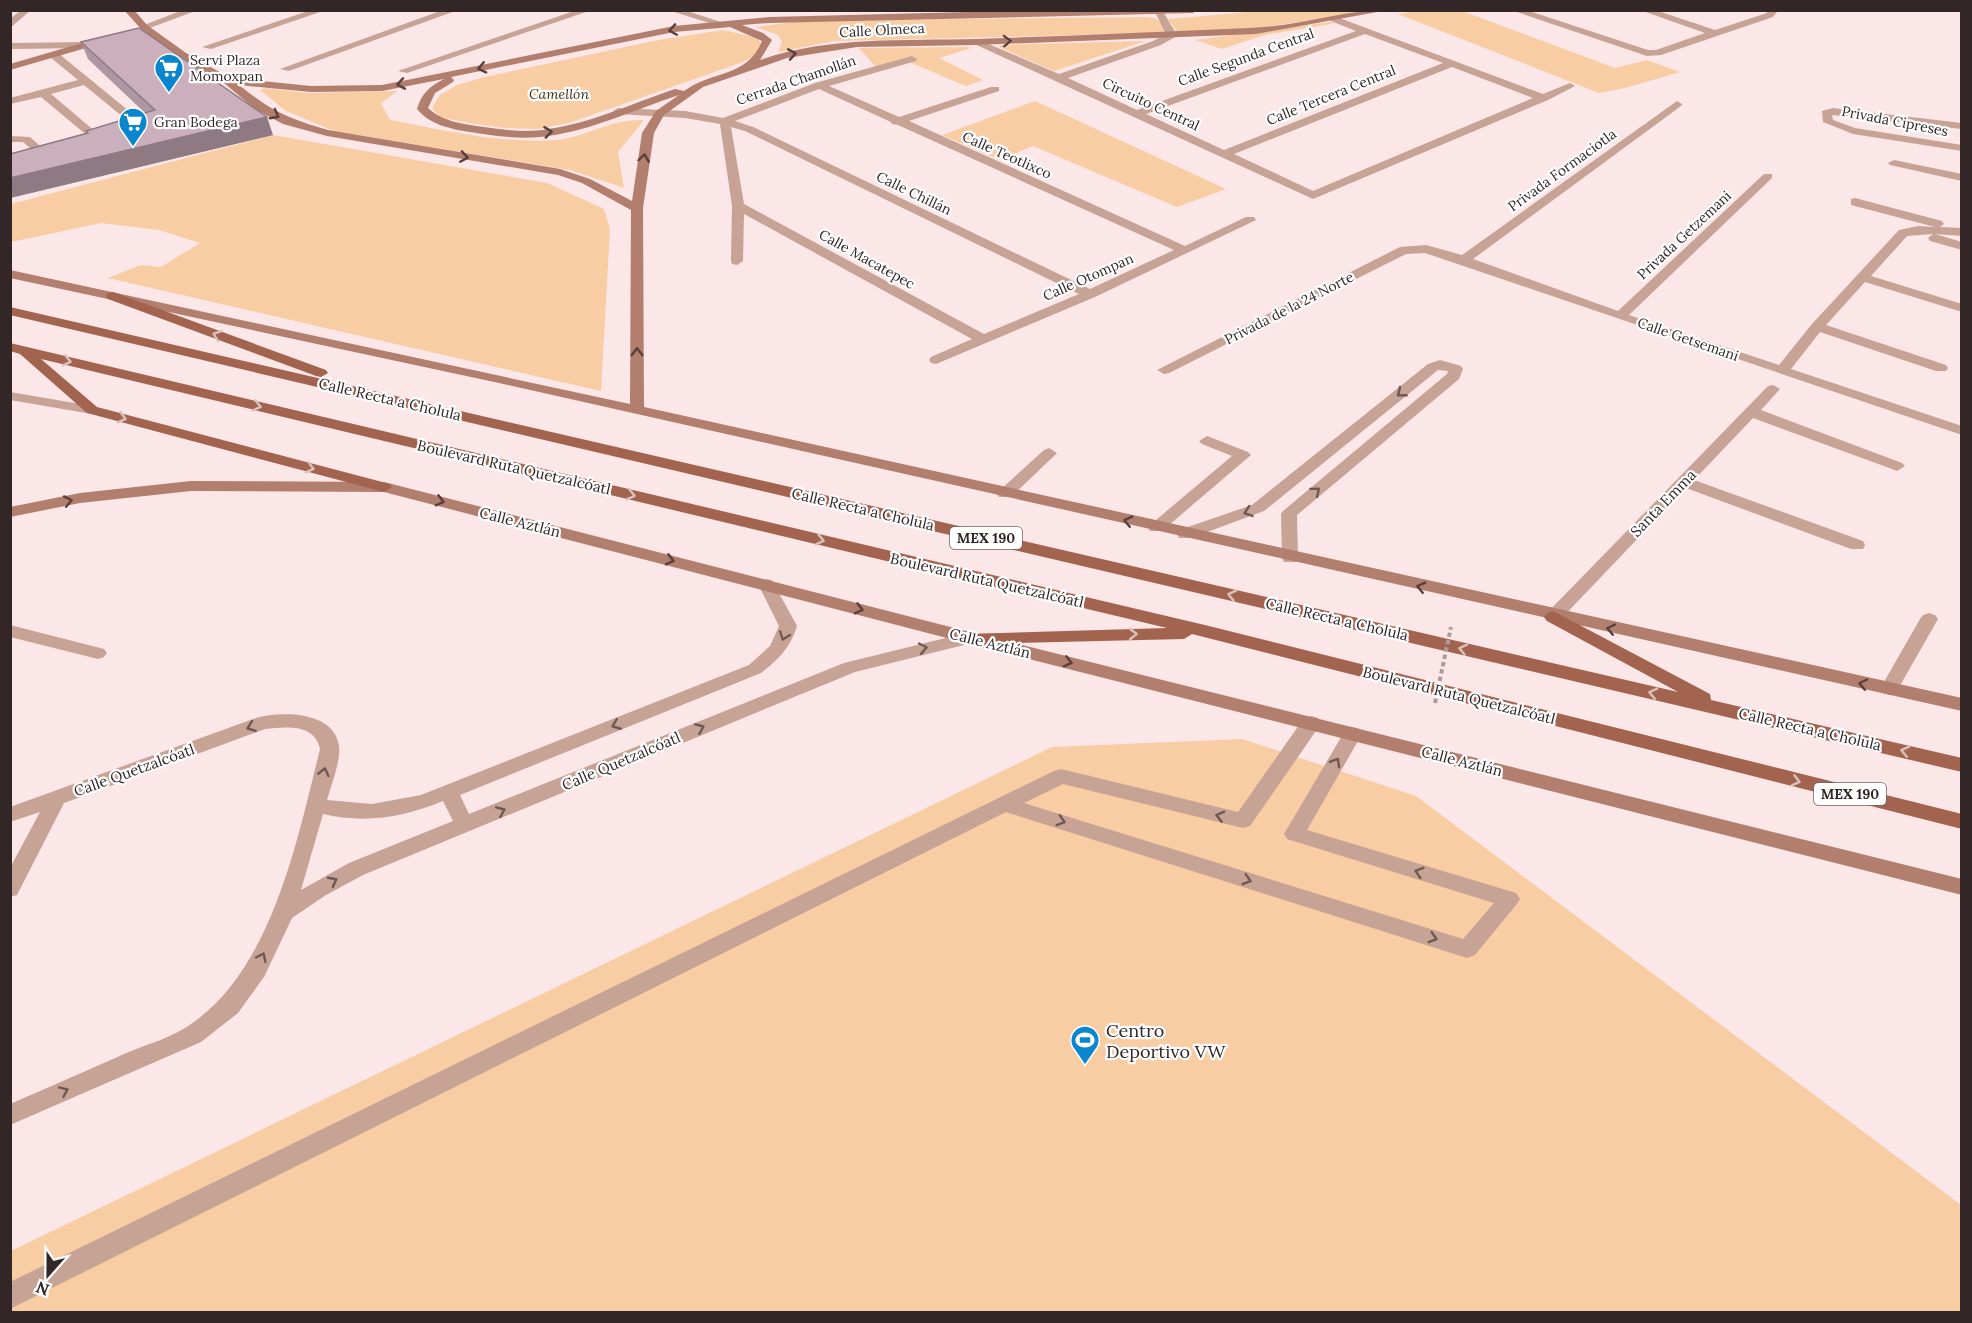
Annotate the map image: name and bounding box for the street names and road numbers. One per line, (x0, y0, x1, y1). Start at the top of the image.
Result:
street label: Calle Olmeca (839, 19, 925, 41)
street label: Calle Segunda Central (1176, 24, 1317, 90)
street label: Cerrada Chamollán (734, 51, 859, 109)
street label: Calle Tercera Central (1264, 61, 1398, 129)
street label: Circuito Central (1100, 74, 1203, 134)
street label: Privada Cipreses (1840, 102, 1950, 140)
street label: Privada Formaciotla (1504, 125, 1620, 215)
street label: Calle Teotlixco (960, 127, 1054, 183)
street label: Calle Chillán (873, 167, 955, 219)
street label: Privada Getzemani (1633, 187, 1735, 283)
street label: Calle Macatepec (816, 225, 918, 293)
street label: Calle Otompan (1040, 249, 1137, 305)
street label: Privada de la 24 Norte (1221, 267, 1357, 348)
street label: Calle Getsemani (1635, 313, 1741, 365)
street label: Calle Recta a Cholula (317, 373, 464, 425)
street label: Boulevard Ruta Quetzalcóatl (415, 435, 613, 499)
street label: Santa Emma (1626, 465, 1700, 541)
street label: Calle Recta a Cholula (790, 483, 937, 535)
street label: Calle Aztlán (478, 503, 562, 541)
road number: MEX 190 (950, 527, 1022, 549)
street label: Boulevard Ruta Quetzalcóatl (888, 548, 1086, 612)
street label: Calle Recta a Cholula (1264, 593, 1411, 645)
street label: Calle Aztlán (948, 624, 1032, 662)
street label: Boulevard Ruta Quetzalcóatl (1361, 662, 1557, 728)
street label: Calle Recta a Cholula (1737, 703, 1884, 755)
street label: Calle Quetzalcóatl (559, 727, 683, 795)
street label: Calle Quetzalcóatl (71, 739, 197, 801)
street label: Calle Aztlán (1420, 742, 1504, 780)
road number: MEX 190 (1814, 783, 1886, 805)

